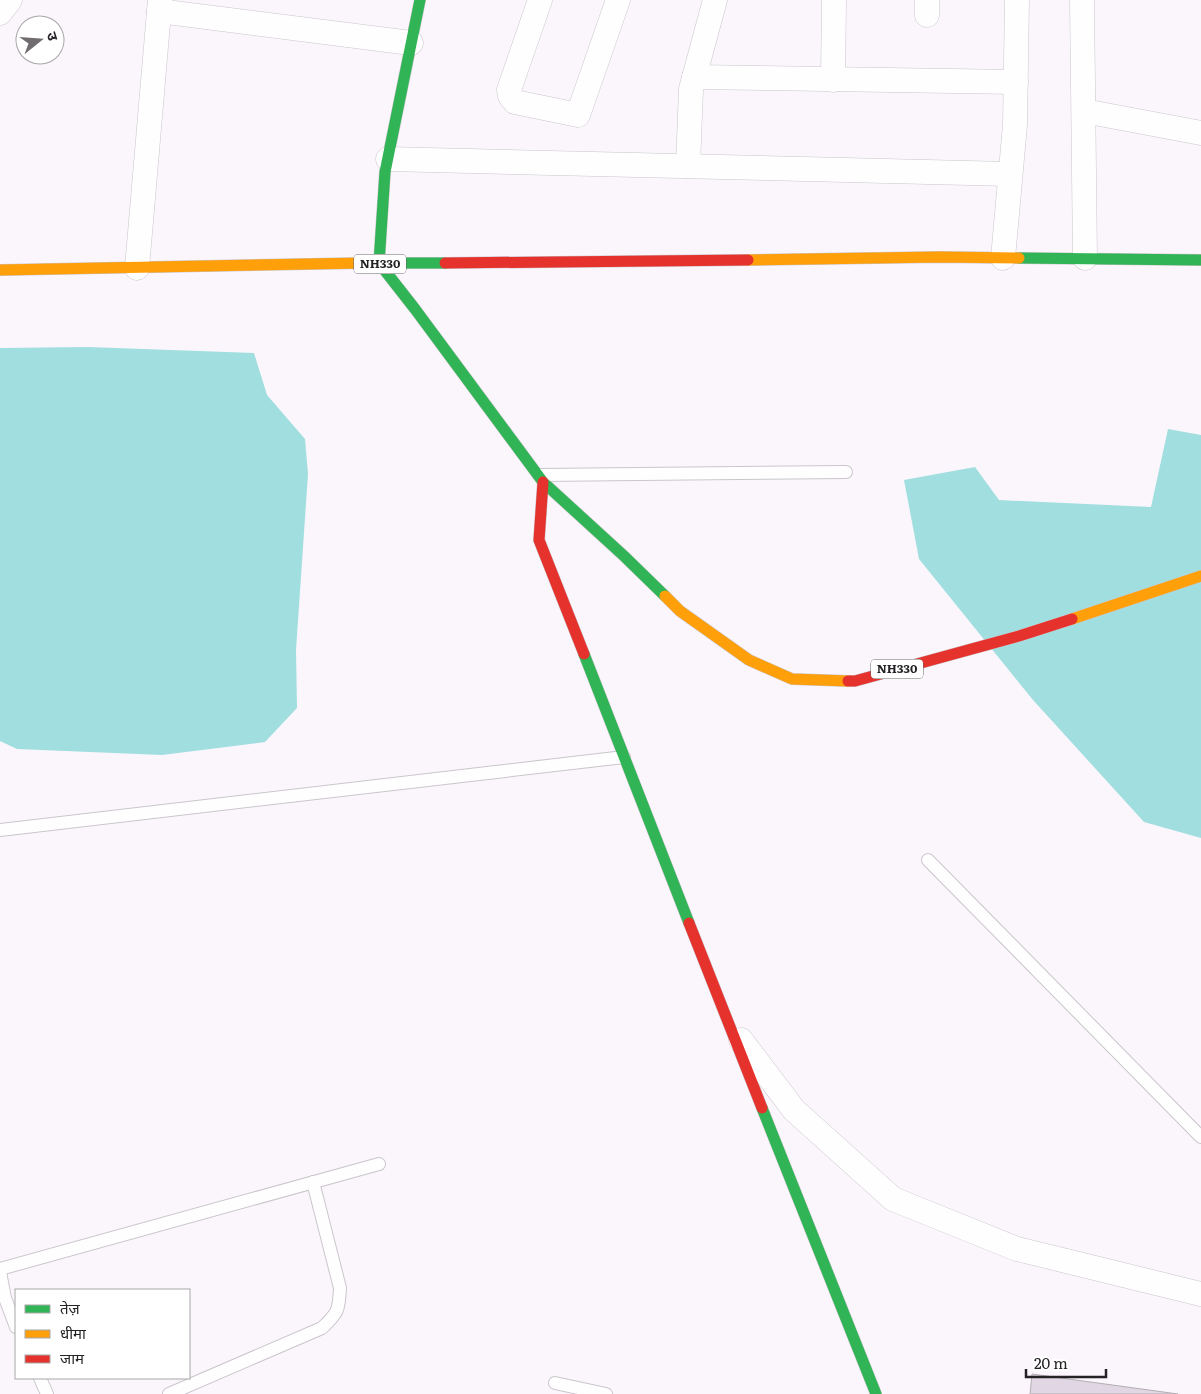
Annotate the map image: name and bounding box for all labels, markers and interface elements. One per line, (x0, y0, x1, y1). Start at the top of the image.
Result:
north arrow (15, 15, 65, 65)
text: उ (43, 29, 64, 44)
road number: NH330 (354, 254, 406, 274)
road number: NH330 (871, 660, 923, 679)
legend (15, 1289, 190, 1379)
text: तेज़ (60, 1296, 81, 1319)
text: धीमा (60, 1321, 87, 1344)
text: जाम (60, 1346, 85, 1369)
scale bar (1026, 1346, 1106, 1378)
text: 20 m (1034, 1351, 1068, 1374)

